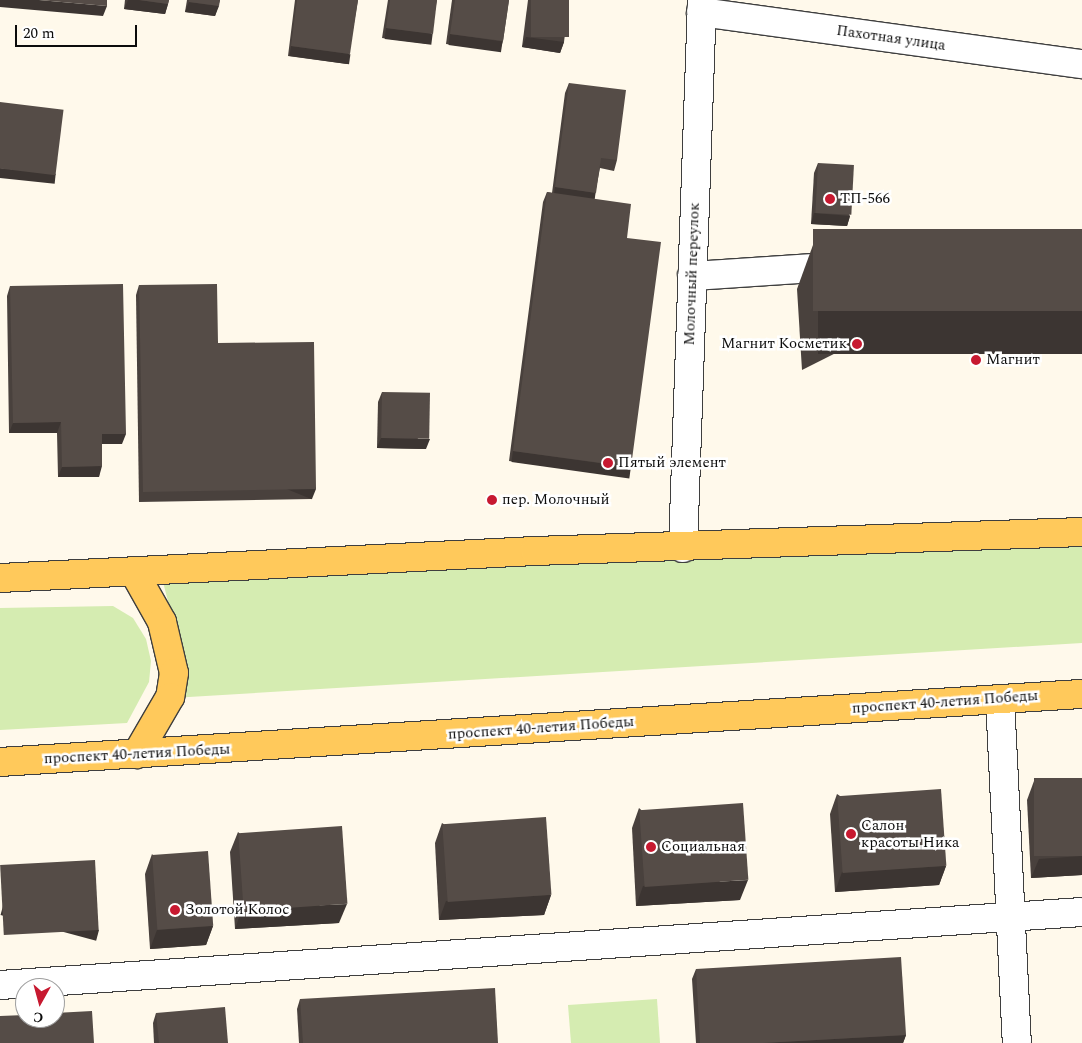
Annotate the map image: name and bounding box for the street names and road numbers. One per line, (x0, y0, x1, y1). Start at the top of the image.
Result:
street label: Пахотная улица (835, 21, 947, 55)
street label: Молочный переулок (681, 202, 703, 346)
street label: проспект 40-летия Победы (851, 687, 1039, 717)
street label: проспект 40-летия Победы (447, 713, 635, 743)
street label: проспект 40-летия Победы (43, 740, 231, 768)

